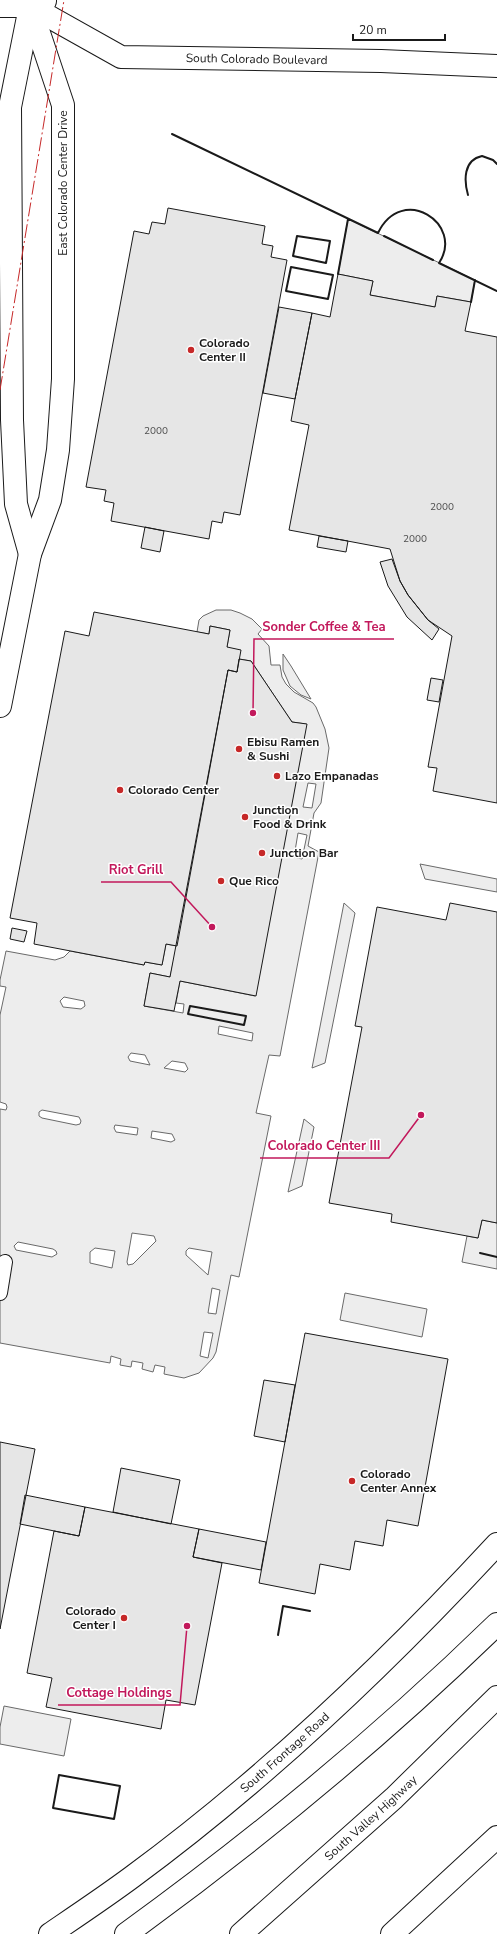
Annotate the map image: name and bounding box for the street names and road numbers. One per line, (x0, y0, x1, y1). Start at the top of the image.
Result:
street label: South Colorado Boulevard (186, 50, 328, 68)
street label: East Colorado Center Drive (55, 110, 71, 256)
street label: South Frontage Road (237, 1709, 333, 1796)
street label: South Valley Highway (321, 1771, 421, 1864)

